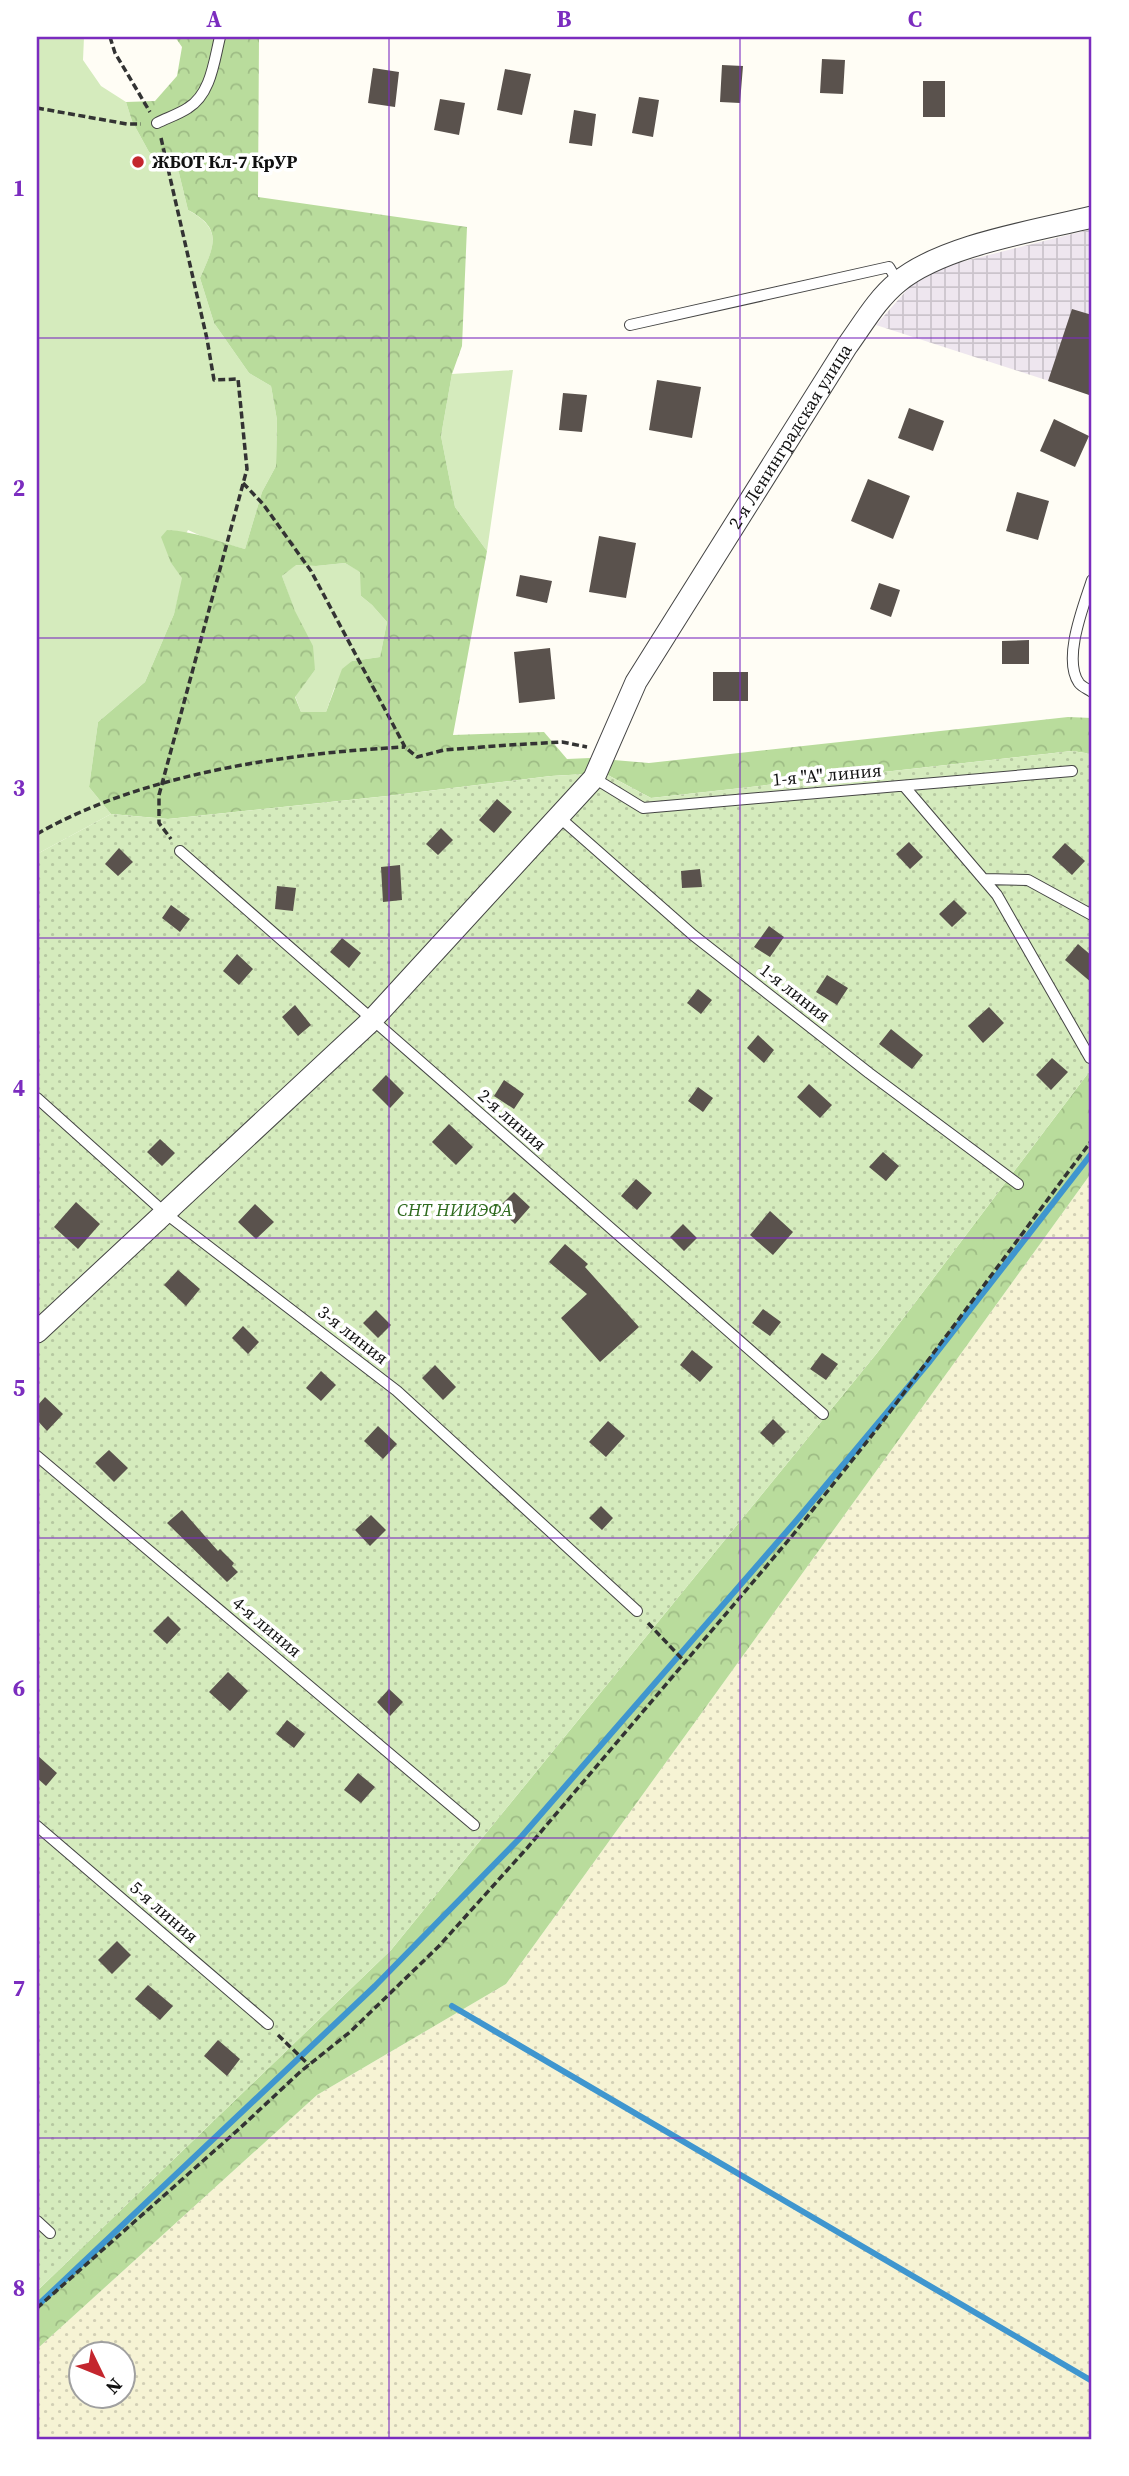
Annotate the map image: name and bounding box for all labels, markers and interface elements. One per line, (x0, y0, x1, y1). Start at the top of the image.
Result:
text: A (206, 3, 222, 35)
text: B (557, 3, 572, 35)
text: C (908, 3, 922, 35)
place label: ЖБОТ Кл-7 КрУР (152, 149, 297, 174)
marker: ЖБОТ Кл-7 КрУР (130, 154, 146, 170)
text: 1 (13, 172, 25, 204)
street label: 2-я Ленинградская улица (722, 338, 858, 533)
text: 2 (13, 472, 25, 504)
street label: 1-я "А" линия (771, 757, 883, 792)
text: 3 (13, 772, 25, 804)
street label: 1-я линия (755, 957, 836, 1028)
text: 4 (13, 1072, 25, 1104)
street label: 2-я линия (473, 1083, 552, 1156)
park label: СНТ НИИЭФА (397, 1197, 513, 1222)
street label: 3-я линия (313, 1299, 394, 1370)
text: 5 (13, 1372, 25, 1404)
street label: 4-я линия (228, 1590, 307, 1663)
text: 6 (13, 1672, 25, 1704)
street label: 5-я линия (125, 1875, 204, 1948)
text: 7 (13, 1972, 25, 2004)
text: 8 (13, 2272, 25, 2304)
north arrow (66, 2340, 136, 2410)
text: N (100, 2373, 129, 2401)

